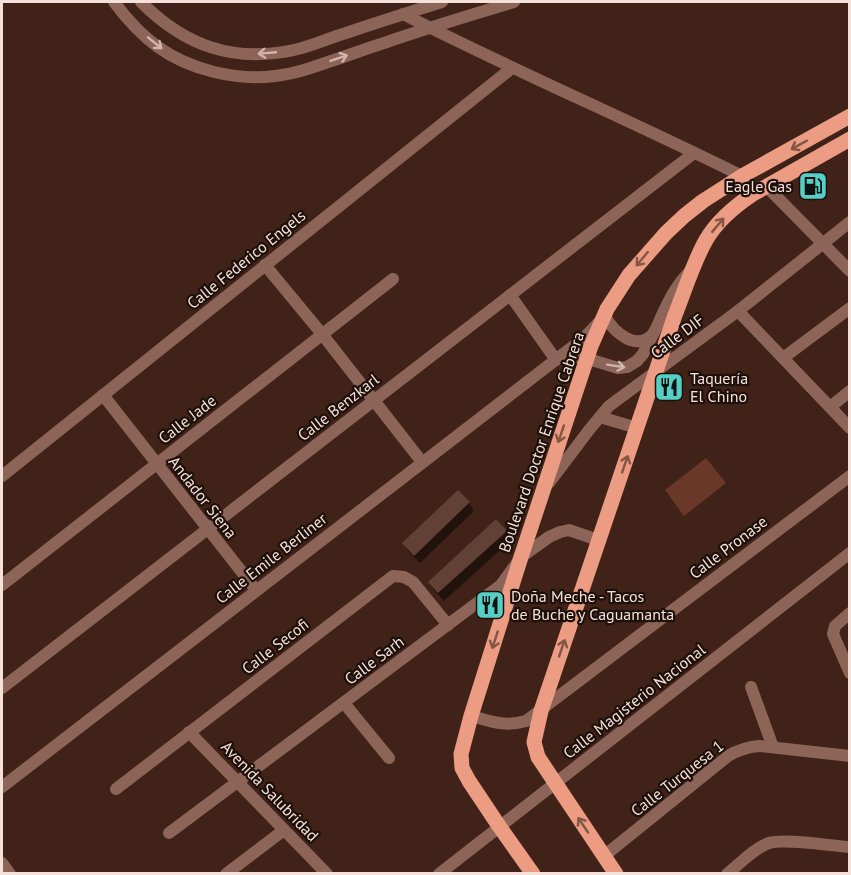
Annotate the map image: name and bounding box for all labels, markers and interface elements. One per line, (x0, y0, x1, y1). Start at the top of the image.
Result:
one-way arrow (146, 37, 162, 50)
one-way arrow (257, 48, 277, 59)
one-way arrow (329, 52, 348, 63)
one-way arrow (790, 139, 807, 151)
fuel station icon: Eagle Gas (797, 170, 829, 202)
place label: Eagle Gas (725, 176, 792, 196)
street label: Calle Federico Engels (183, 205, 309, 313)
one-way arrow (712, 217, 725, 233)
one-way arrow (636, 251, 649, 267)
street label: Calle DIF (646, 309, 708, 363)
street label: Boulevard Doctor Enrique Cabrera (494, 329, 588, 555)
one-way arrow (605, 360, 625, 371)
place label: Taquería El Chino (690, 368, 748, 406)
street label: Calle Benzkarl (293, 369, 383, 445)
restaurant icon: Taquería El Chino (653, 371, 685, 403)
street label: Calle Jade (154, 390, 220, 448)
one-way arrow (555, 424, 566, 443)
street label: Andador Siena (165, 452, 241, 542)
one-way arrow (620, 455, 631, 474)
street label: Calle Emile Berliner (211, 508, 331, 608)
street label: Calle Pronase (685, 511, 771, 583)
place label: Doña Meche - Tacos de Buche y Caguamanta (511, 586, 674, 624)
restaurant icon: Doña Meche - Tacos de Buche y Caguamanta (474, 589, 506, 621)
street label: Calle Secofi (238, 614, 312, 678)
one-way arrow (489, 630, 500, 649)
street label: Calle Sarh (340, 631, 408, 689)
one-way arrow (557, 639, 568, 658)
street label: Calle Magisterio Nacional (559, 639, 709, 763)
street label: Calle Turquesa 1 (627, 736, 727, 820)
street label: Avenida Salubridad (217, 737, 323, 845)
one-way arrow (577, 817, 589, 834)

